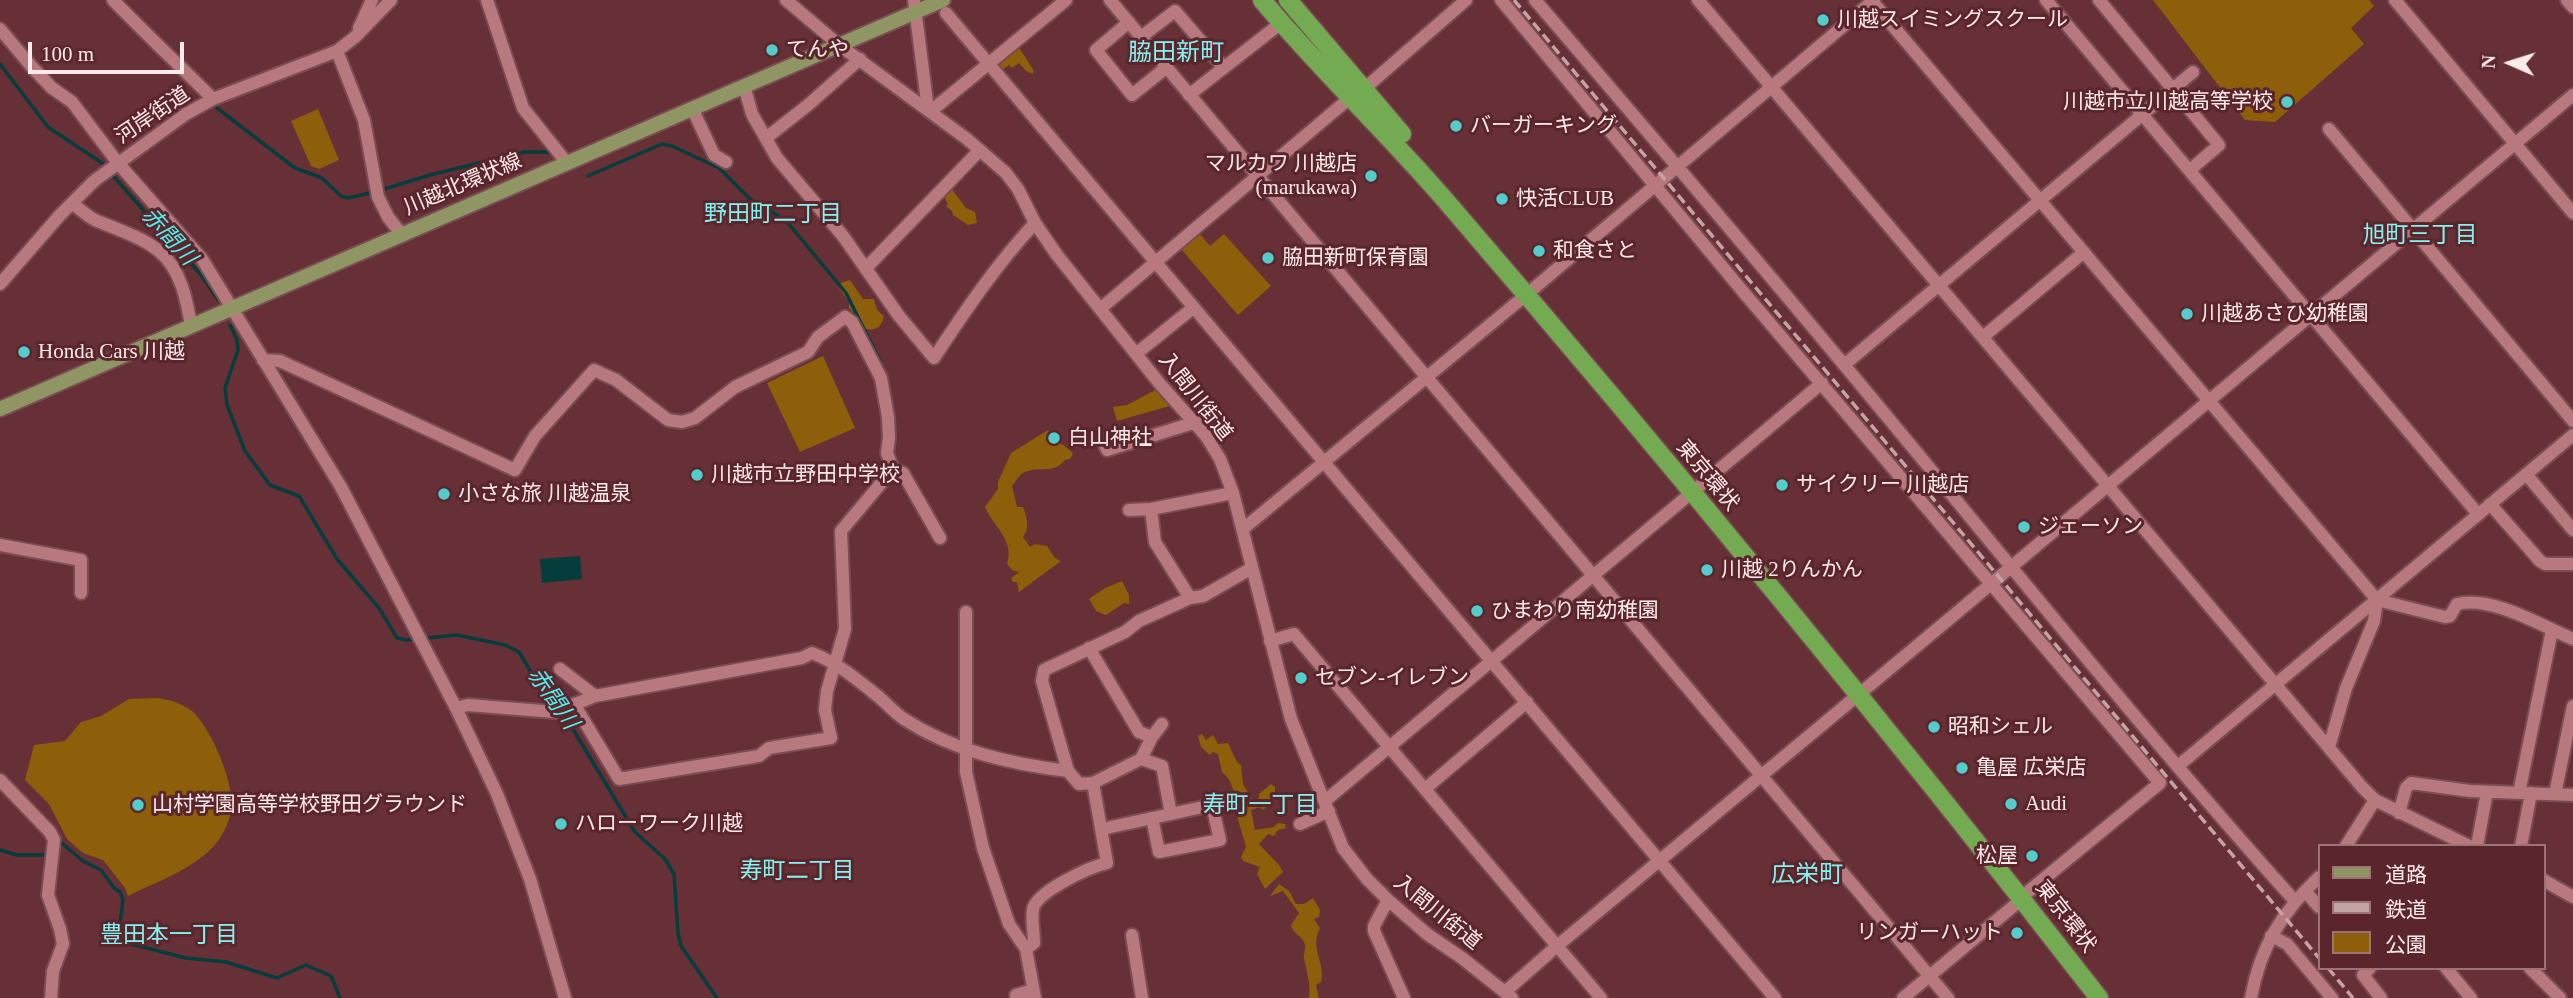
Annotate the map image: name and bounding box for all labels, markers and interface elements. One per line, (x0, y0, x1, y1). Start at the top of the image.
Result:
place label: 川越スイミングスクール (1837, 7, 2068, 33)
marker: 川越スイミングスクール (1815, 12, 1831, 28)
scale bar (32, 28, 187, 72)
north arrow (2475, 28, 2545, 98)
place label: てんや (786, 37, 849, 63)
district label: 脇田新町 (1128, 40, 1224, 68)
text: 100 m (41, 42, 94, 66)
marker: てんや (764, 42, 780, 58)
text: N (2478, 54, 2499, 69)
street label: 河岸街道 (111, 82, 195, 150)
place label: 川越市立川越高等学校 (2063, 89, 2273, 115)
marker: 川越市立川越高等学校 (2279, 94, 2295, 110)
place label: バーガーキング (1470, 113, 1617, 139)
marker: バーガーキング (1448, 118, 1464, 134)
street label: 川越北環状線 (400, 149, 526, 221)
place label: マルカワ 川越店 (marukawa) (1205, 151, 1357, 201)
marker: マルカワ 川越店 (marukawa) (1363, 168, 1379, 184)
place label: 快活CLUB (1516, 186, 1614, 212)
marker: 快活CLUB (1494, 191, 1510, 207)
district label: 野田町二丁目 (704, 201, 842, 229)
water label: 赤間川 (135, 202, 201, 272)
district label: 旭町三丁目 (2363, 222, 2477, 250)
place label: 和食さと (1553, 238, 1637, 264)
marker: 和食さと (1531, 243, 1547, 259)
place label: 脇田新町保育園 (1282, 245, 1429, 271)
marker: 脇田新町保育園 (1260, 250, 1276, 266)
place label: 川越あさひ幼稚園 (2201, 301, 2369, 327)
marker: 川越あさひ幼稚園 (2179, 306, 2195, 322)
place label: Honda Cars 川越 (38, 339, 185, 365)
marker: Honda Cars 川越 (16, 344, 32, 360)
street label: 入間川街道 (1153, 348, 1237, 446)
place label: 白山神社 (1068, 425, 1152, 451)
marker: 白山神社 (1046, 430, 1062, 446)
street label: 東京環状 (1670, 436, 1744, 516)
place label: 川越市立野田中学校 (711, 462, 900, 488)
marker: 川越市立野田中学校 (689, 467, 705, 483)
place label: サイクリー 川越店 (1796, 472, 1969, 498)
marker: サイクリー 川越店 (1774, 477, 1790, 493)
place label: 小さな旅 川越温泉 (458, 481, 631, 507)
marker: 小さな旅 川越温泉 (436, 486, 452, 502)
place label: ジェーソン (2038, 514, 2143, 540)
marker: ジェーソン (2016, 519, 2032, 535)
place label: 川越 2りんかん (1721, 557, 1863, 583)
marker: 川越 2りんかん (1699, 562, 1715, 578)
place label: ひまわり南幼稚園 (1491, 598, 1659, 624)
marker: ひまわり南幼稚園 (1469, 603, 1485, 619)
water label: 赤間川 (521, 663, 583, 735)
place label: セブン-イレブン (1315, 665, 1469, 691)
marker: セブン-イレブン (1293, 670, 1309, 686)
place label: 昭和シェル (1948, 714, 2053, 740)
marker: 昭和シェル (1926, 719, 1942, 735)
place label: 亀屋 広栄店 (1976, 755, 2086, 781)
marker: 亀屋 広栄店 (1954, 760, 1970, 776)
place label: Audi (2025, 791, 2067, 817)
place label: 山村学園高等学校野田グラウンド (152, 792, 467, 818)
district label: 寿町一丁目 (1203, 792, 1317, 820)
marker: Audi (2003, 796, 2019, 812)
marker: 山村学園高等学校野田グラウンド (130, 797, 146, 813)
place label: ハローワーク川越 (575, 811, 743, 837)
marker: ハローワーク川越 (553, 816, 569, 832)
place label: 松屋 (1976, 843, 2018, 869)
legend (2318, 844, 2545, 970)
marker: 松屋 (2024, 848, 2040, 864)
district label: 寿町二丁目 (740, 858, 854, 886)
district label: 広栄町 (1771, 862, 1843, 890)
text: 道路 (2385, 863, 2427, 887)
street label: 入間川街道 (1388, 870, 1486, 956)
street label: 東京環状 (2029, 876, 2101, 958)
text: 鉄道 (2385, 898, 2427, 922)
place label: リンガーハット (1856, 920, 2003, 946)
district label: 豊田本一丁目 (100, 922, 238, 950)
marker: リンガーハット (2009, 925, 2025, 941)
text: 公園 (2385, 933, 2427, 957)

